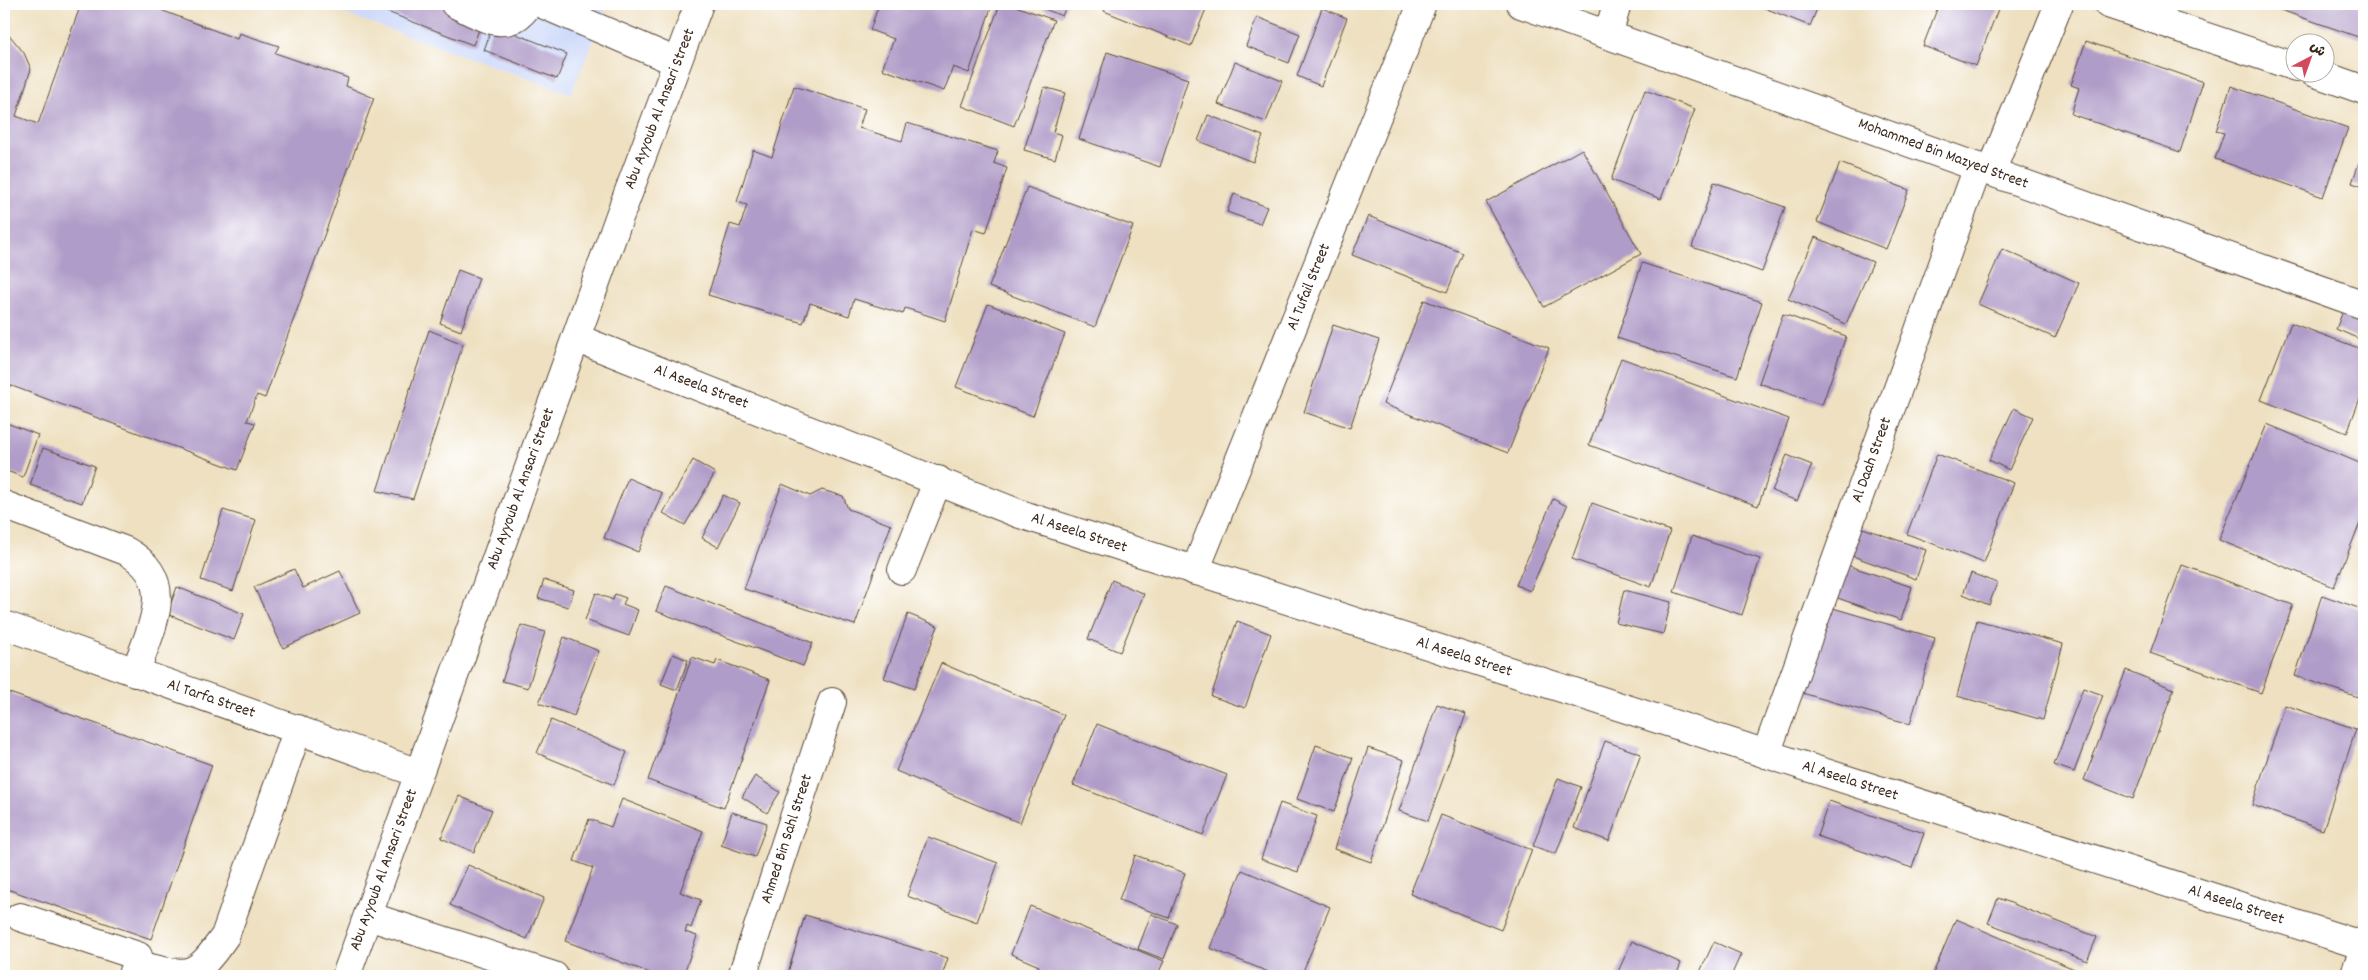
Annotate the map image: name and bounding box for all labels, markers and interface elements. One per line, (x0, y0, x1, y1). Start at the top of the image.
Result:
street label: Abu Ayyoub Al Ansari Street (619, 25, 701, 193)
north arrow (2286, 32, 2336, 82)
text: ش (2305, 37, 2330, 62)
street label: Mohammed Bin Mazyed Street (1855, 112, 2031, 196)
street label: Al Tufail Street (1281, 240, 1337, 334)
street label: Al Aseela Street (650, 358, 752, 416)
street label: Abu Ayyoub Al Ansari Street (481, 405, 561, 573)
street label: Al Daah Street (1846, 414, 1898, 506)
street label: Al Aseela Street (1028, 507, 1130, 559)
street label: Al Aseela Street (1413, 631, 1515, 683)
street label: Al Tarfa Street (164, 673, 258, 725)
street label: Al Aseela Street (1799, 755, 1901, 807)
street label: Ahmed Bin Sahl Street (755, 771, 819, 907)
street label: Abu Ayyoub Al Ansari Street (344, 786, 424, 954)
street label: Al Aseela Street (2185, 879, 2287, 931)

